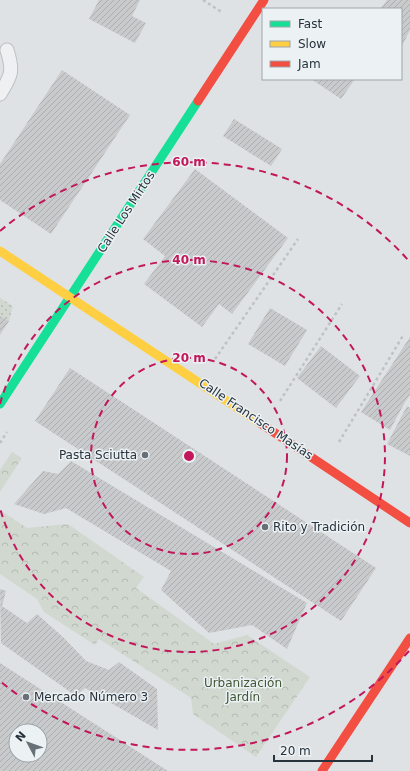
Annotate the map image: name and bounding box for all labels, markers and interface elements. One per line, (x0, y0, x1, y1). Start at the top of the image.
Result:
legend (262, 8, 402, 80)
text: Fast (298, 17, 322, 31)
text: Slow (298, 37, 326, 51)
text: Jam (297, 57, 321, 71)
text: 60 m (172, 155, 206, 169)
street label: Calle Los Mirtos (94, 169, 158, 255)
text: 40 m (172, 253, 206, 267)
text: 20 m (172, 351, 206, 365)
street label: Calle Francisco Masías (196, 376, 316, 462)
place label: Pasta Sciutta (59, 448, 137, 462)
centre of rings (182, 449, 196, 463)
marker: Pasta Sciutta (140, 450, 150, 460)
place label: Rito y Tradición (273, 520, 365, 534)
marker: Rito y Tradición (260, 522, 270, 532)
park label: Urbanización Jardín (204, 676, 282, 704)
place label: Mercado Número 3 (34, 690, 148, 704)
marker: Mercado Número 3 (21, 692, 31, 702)
north arrow (8, 723, 48, 763)
text: N (13, 729, 29, 745)
scale bar (274, 737, 372, 763)
text: 20 m (280, 744, 311, 758)

